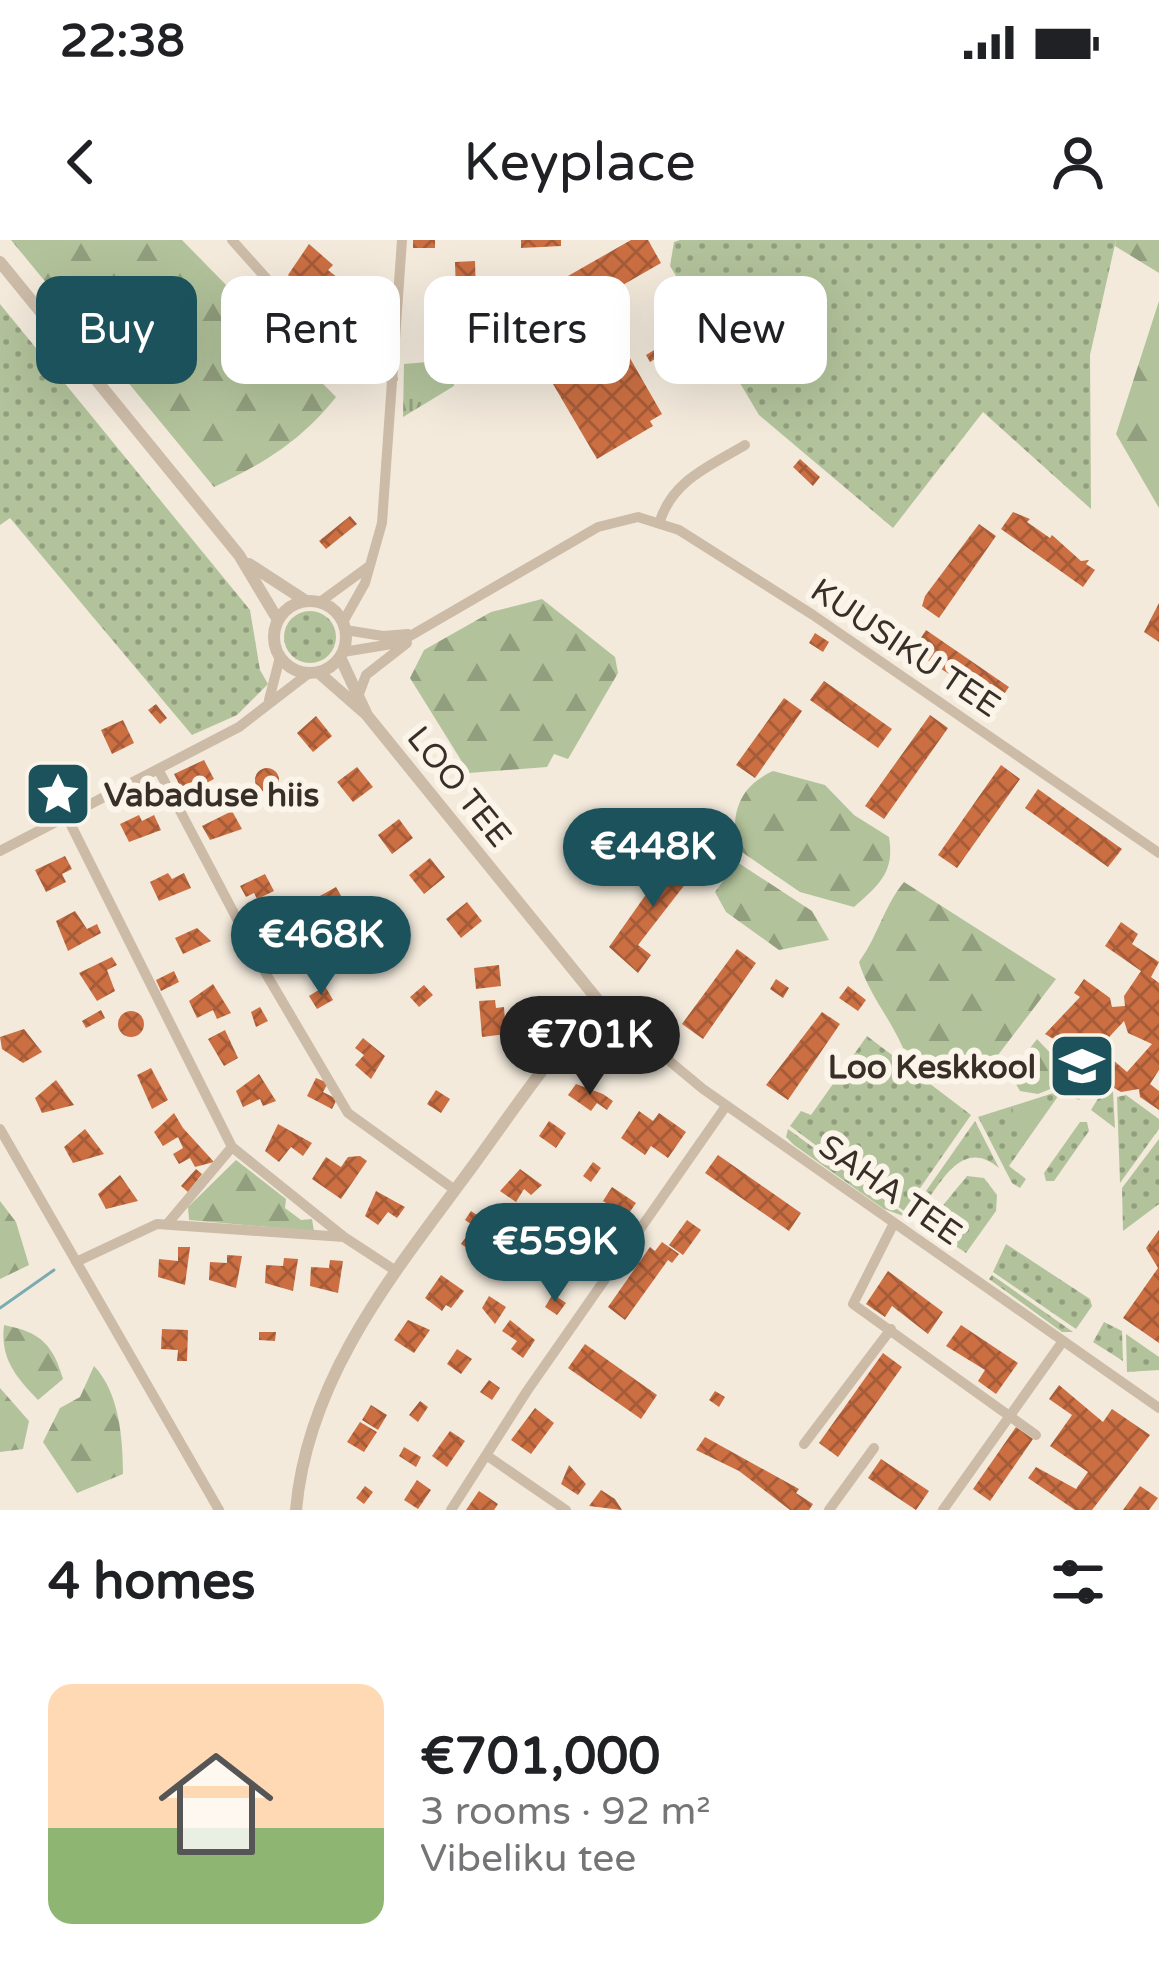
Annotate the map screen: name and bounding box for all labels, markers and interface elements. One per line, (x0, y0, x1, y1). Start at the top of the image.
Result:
text: 22:38 (60, 15, 185, 69)
icon: back (48, 129, 114, 195)
icon: person (1045, 129, 1111, 195)
text: Keyplace (463, 130, 696, 195)
chip: Buy (36, 276, 197, 384)
chip: Rent (221, 276, 400, 384)
chip: Filters (424, 276, 630, 384)
chip: New (654, 276, 827, 384)
street label: KUUSIKU TEE (803, 571, 1007, 726)
street label: LOO TEE (399, 719, 519, 855)
place icon: Vabaduse hiis (23, 759, 93, 829)
place label: Vabaduse hiis (104, 776, 319, 815)
pin: €448K (569, 808, 737, 910)
text: €448K (590, 823, 716, 870)
pin: €468K (237, 896, 405, 998)
text: €468K (258, 911, 384, 958)
pin: €701K (506, 996, 674, 1098)
text: €701K (527, 1011, 653, 1058)
school or university icon: Loo Keskkool (1047, 1031, 1117, 1101)
place label: Loo Keskkool (828, 1048, 1036, 1087)
street label: SAHA TEE (811, 1127, 969, 1254)
pin: €559K (471, 1203, 639, 1305)
text: €559K (492, 1218, 618, 1265)
icon: filters (1045, 1549, 1111, 1615)
text: 4 homes (48, 1551, 256, 1613)
text: €701,000 (420, 1726, 660, 1788)
icon: home (144, 1732, 288, 1876)
text: 3 rooms · 92 m² (420, 1788, 711, 1835)
text: Vibeliku tee (420, 1835, 636, 1882)

